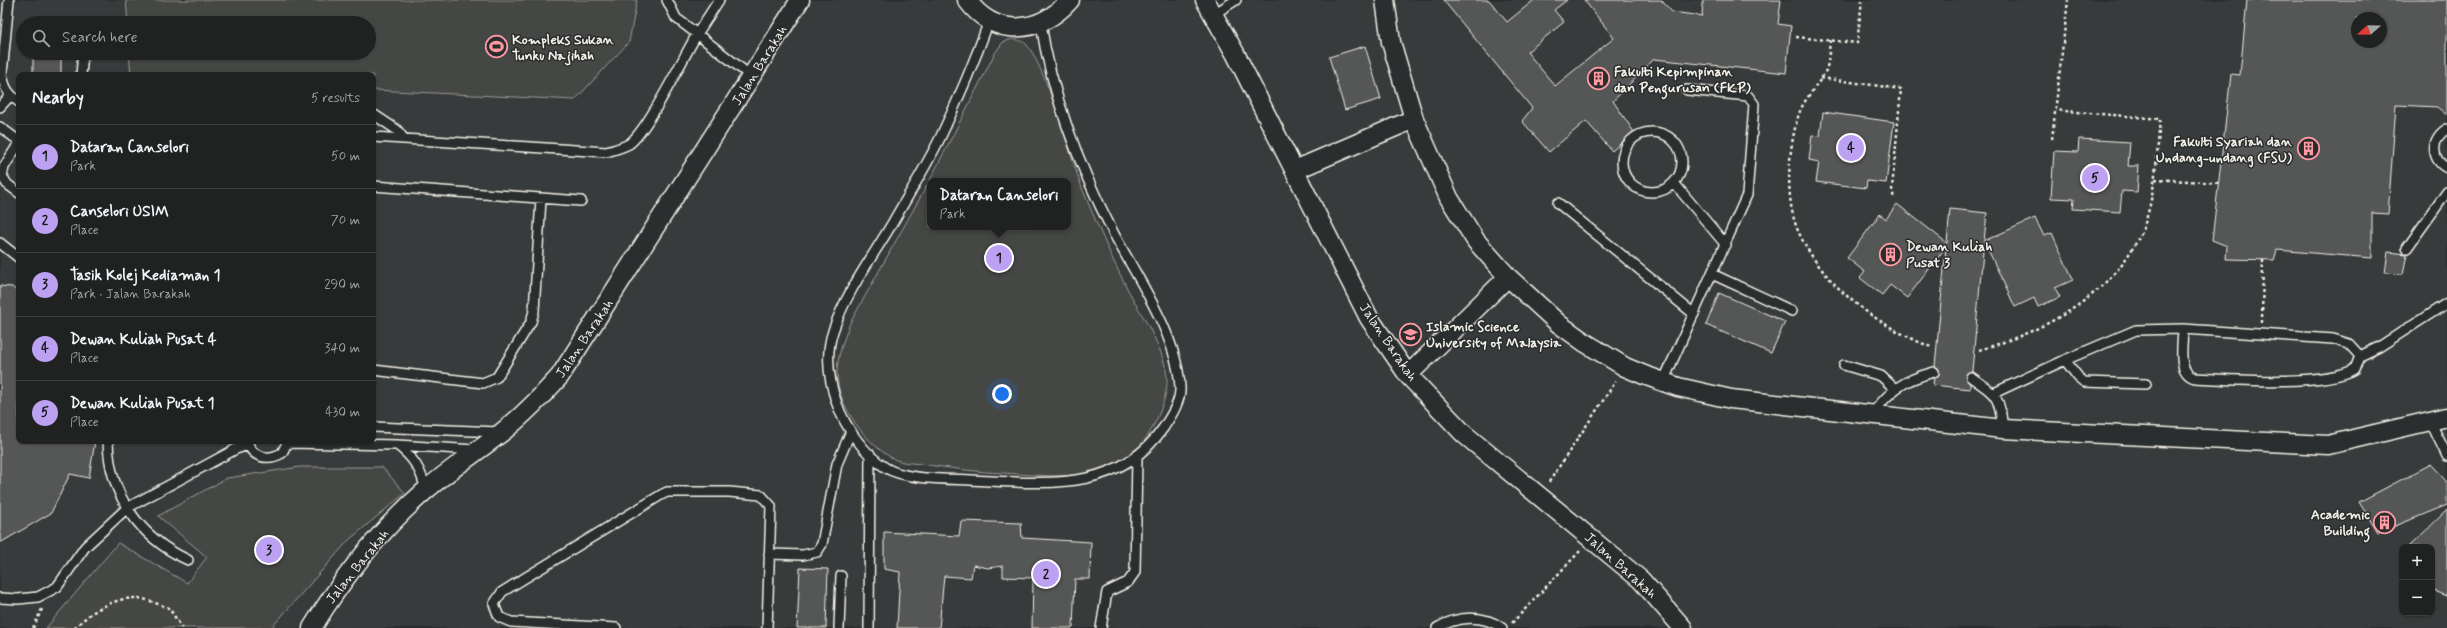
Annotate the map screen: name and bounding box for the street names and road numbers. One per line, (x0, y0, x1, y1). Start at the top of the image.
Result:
street label: Jalan Barakah (728, 22, 792, 109)
street label: Jalan Barakah (552, 296, 618, 381)
street label: Jalan Barakah (1355, 300, 1421, 385)
street label: Jalan Barakah (322, 525, 394, 608)
street label: Jalan Barakah (1580, 529, 1660, 603)

